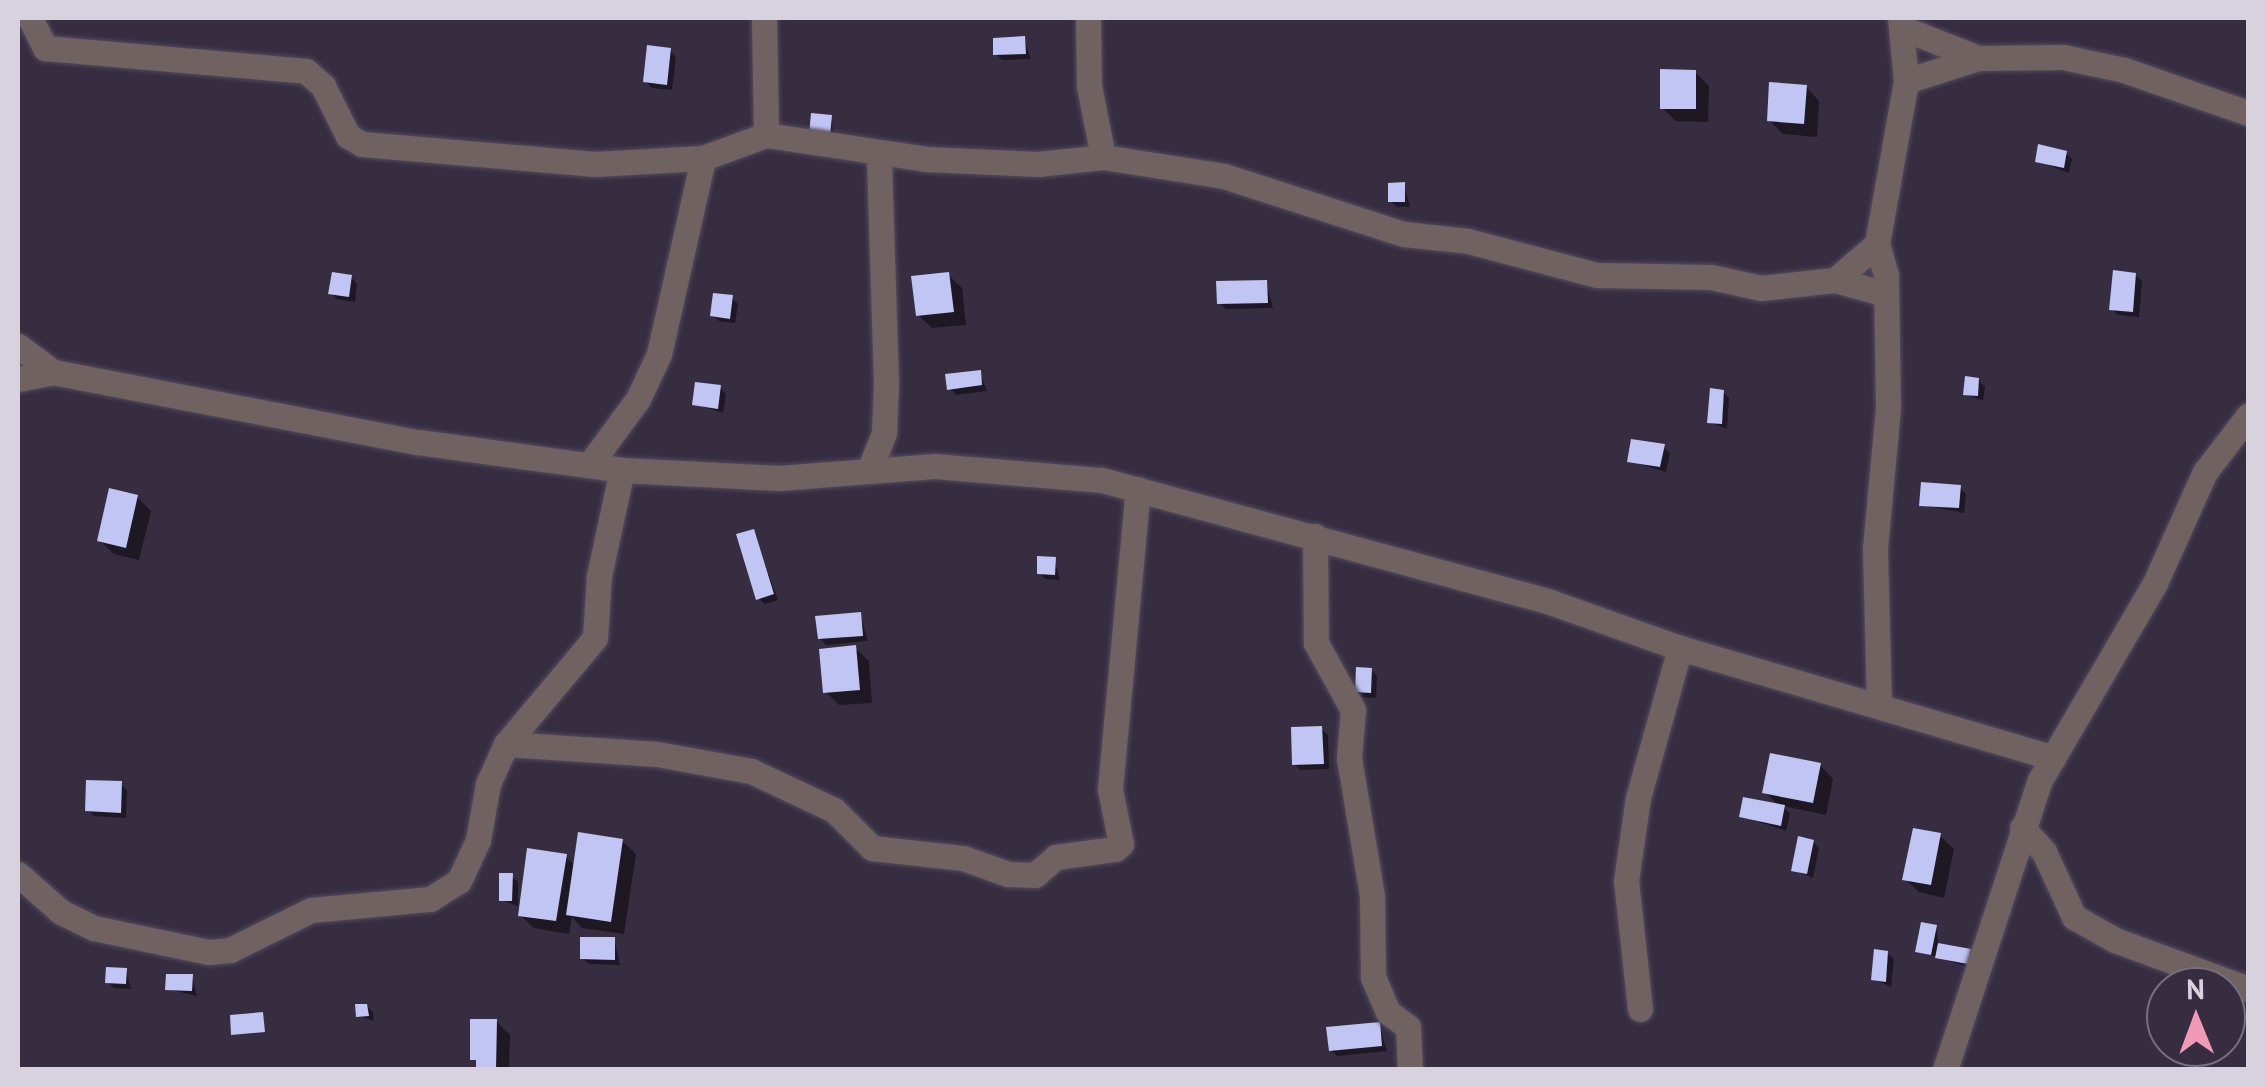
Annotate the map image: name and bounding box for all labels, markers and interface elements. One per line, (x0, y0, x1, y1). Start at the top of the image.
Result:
north arrow (2146, 967, 2246, 1067)
text: N (2186, 970, 2205, 1007)

